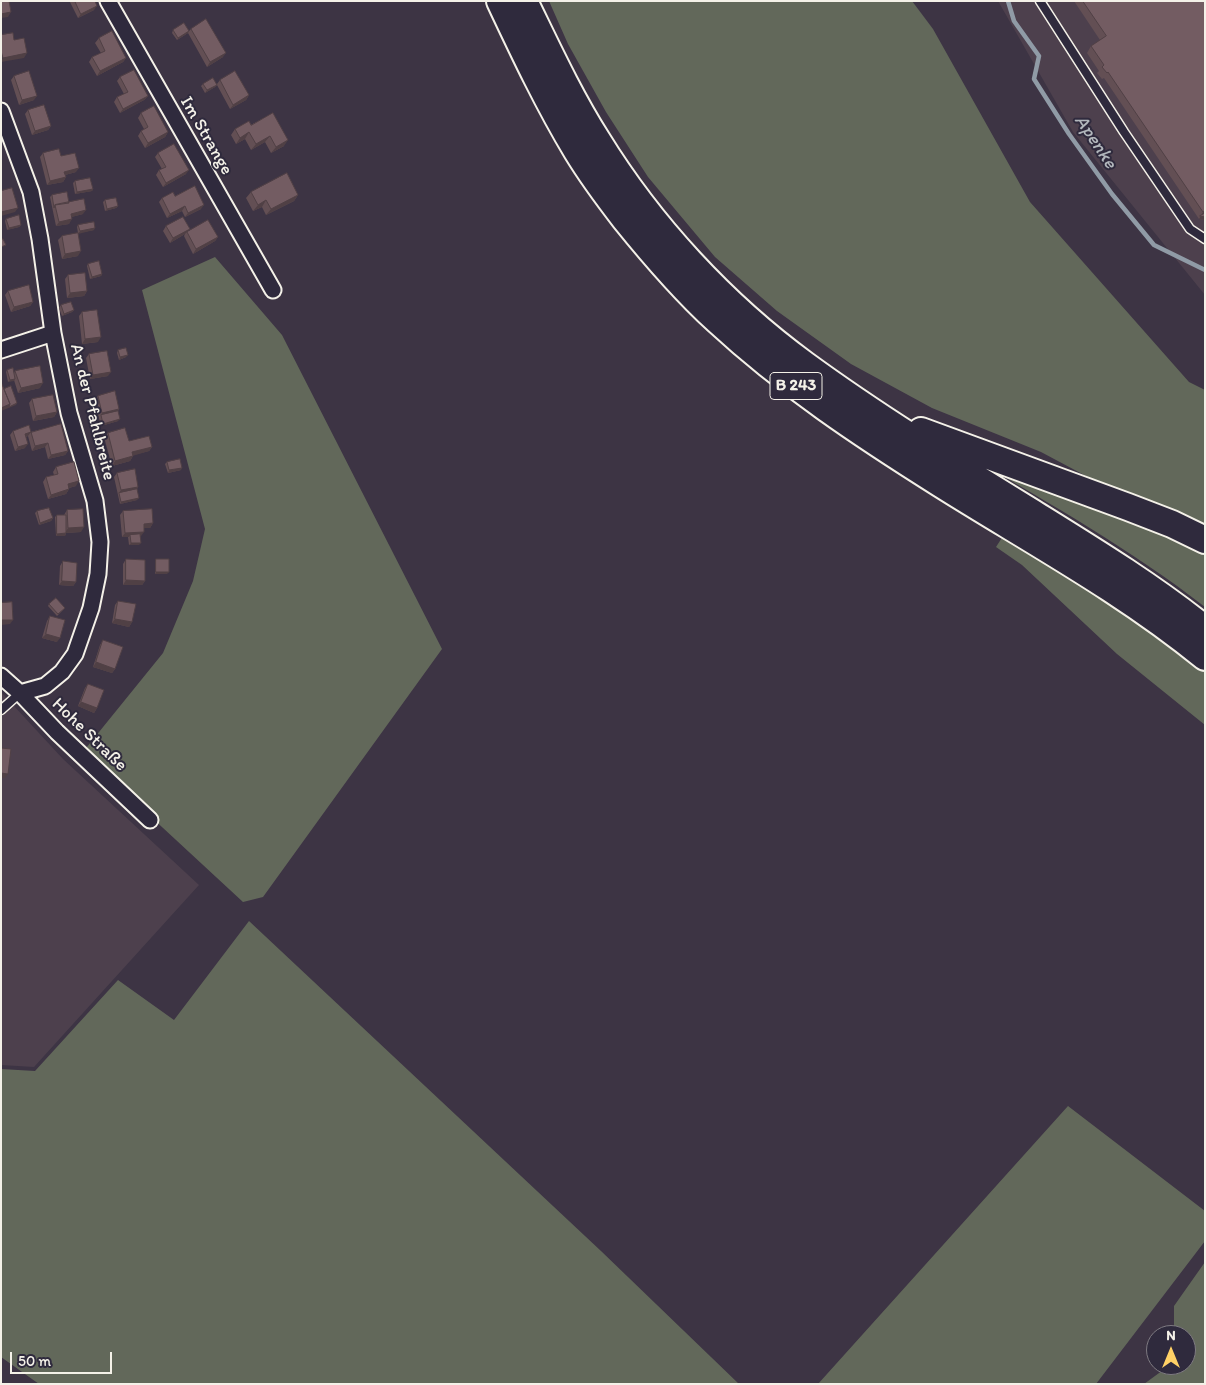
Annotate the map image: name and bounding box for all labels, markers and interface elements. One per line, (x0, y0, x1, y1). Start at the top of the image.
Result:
street label: Im Strange (175, 93, 237, 179)
water label: Apenke (1069, 111, 1121, 173)
street label: An der Pfahlbreite (65, 341, 119, 483)
road number: B 243 (770, 372, 822, 400)
street label: Hohe Straße (47, 694, 131, 776)
north arrow (1146, 1325, 1196, 1375)
text: N (1166, 1327, 1176, 1344)
scale bar (12, 1342, 115, 1374)
text: 50 m (18, 1352, 51, 1370)

